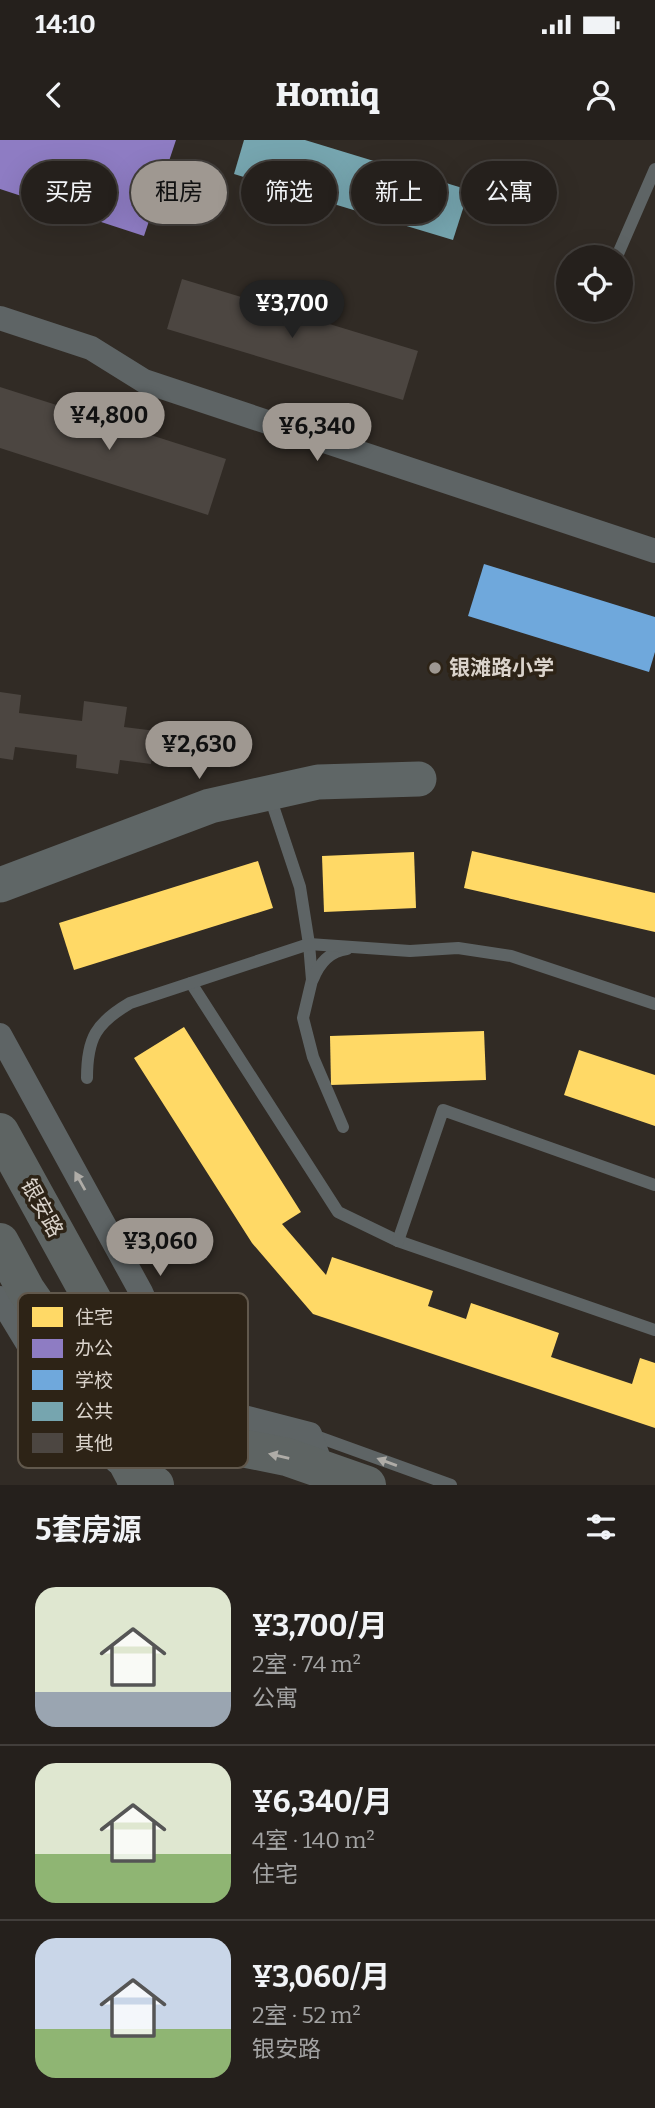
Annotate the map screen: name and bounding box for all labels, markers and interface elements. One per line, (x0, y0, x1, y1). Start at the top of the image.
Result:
text: 14:10 (35, 9, 96, 40)
icon: back (35, 76, 73, 114)
text: Homiq (276, 76, 379, 114)
icon: person (582, 76, 620, 114)
chip: 买房 (21, 161, 117, 224)
chip: 租房 (131, 161, 227, 224)
chip: 筛选 (241, 161, 337, 224)
chip: 新上 (351, 161, 447, 224)
chip: 公寓 (461, 161, 557, 224)
map controls (556, 245, 633, 322)
button: locate (556, 245, 633, 322)
pin: ¥3,700 (235, 280, 349, 340)
text: ¥3,700 (255, 289, 329, 317)
pin: ¥4,800 (52, 392, 166, 452)
text: ¥4,800 (70, 401, 148, 429)
pin: ¥6,340 (260, 404, 374, 463)
text: ¥6,340 (278, 412, 356, 440)
place label: 银滩路小学 (449, 655, 554, 681)
marker: 银滩路小学 (427, 660, 443, 676)
pin: ¥2,630 (142, 722, 256, 781)
text: ¥2,630 (161, 730, 237, 758)
one-way arrow (74, 1171, 86, 1191)
street label: 银安路 (15, 1174, 69, 1242)
pin: ¥3,060 (103, 1218, 217, 1278)
text: ¥3,060 (122, 1227, 198, 1255)
legend (18, 1293, 248, 1468)
text: 住宅 (75, 1306, 113, 1329)
text: 办公 (75, 1337, 113, 1360)
text: 学校 (75, 1369, 113, 1392)
text: 公共 (75, 1400, 113, 1423)
text: 其他 (75, 1432, 113, 1455)
one-way arrow (268, 1450, 290, 1461)
one-way arrow (377, 1456, 398, 1467)
icon: filters (582, 1508, 620, 1546)
text: 5套房源 (35, 1512, 141, 1548)
text: ¥3,700/月 (252, 1608, 388, 1644)
icon: home (91, 1615, 175, 1699)
text: 2室 · 74 m² (252, 1650, 361, 1678)
text: 公寓 (252, 1684, 298, 1712)
text: ¥6,340/月 (252, 1784, 393, 1820)
icon: home (91, 1791, 175, 1875)
text: 4室 · 140 m² (252, 1826, 375, 1854)
text: 住宅 (252, 1860, 298, 1888)
text: ¥3,060/月 (252, 1959, 390, 1995)
icon: home (91, 1966, 175, 2050)
text: 2室 · 52 m² (252, 2001, 361, 2029)
text: 银安路 (252, 2035, 321, 2063)

